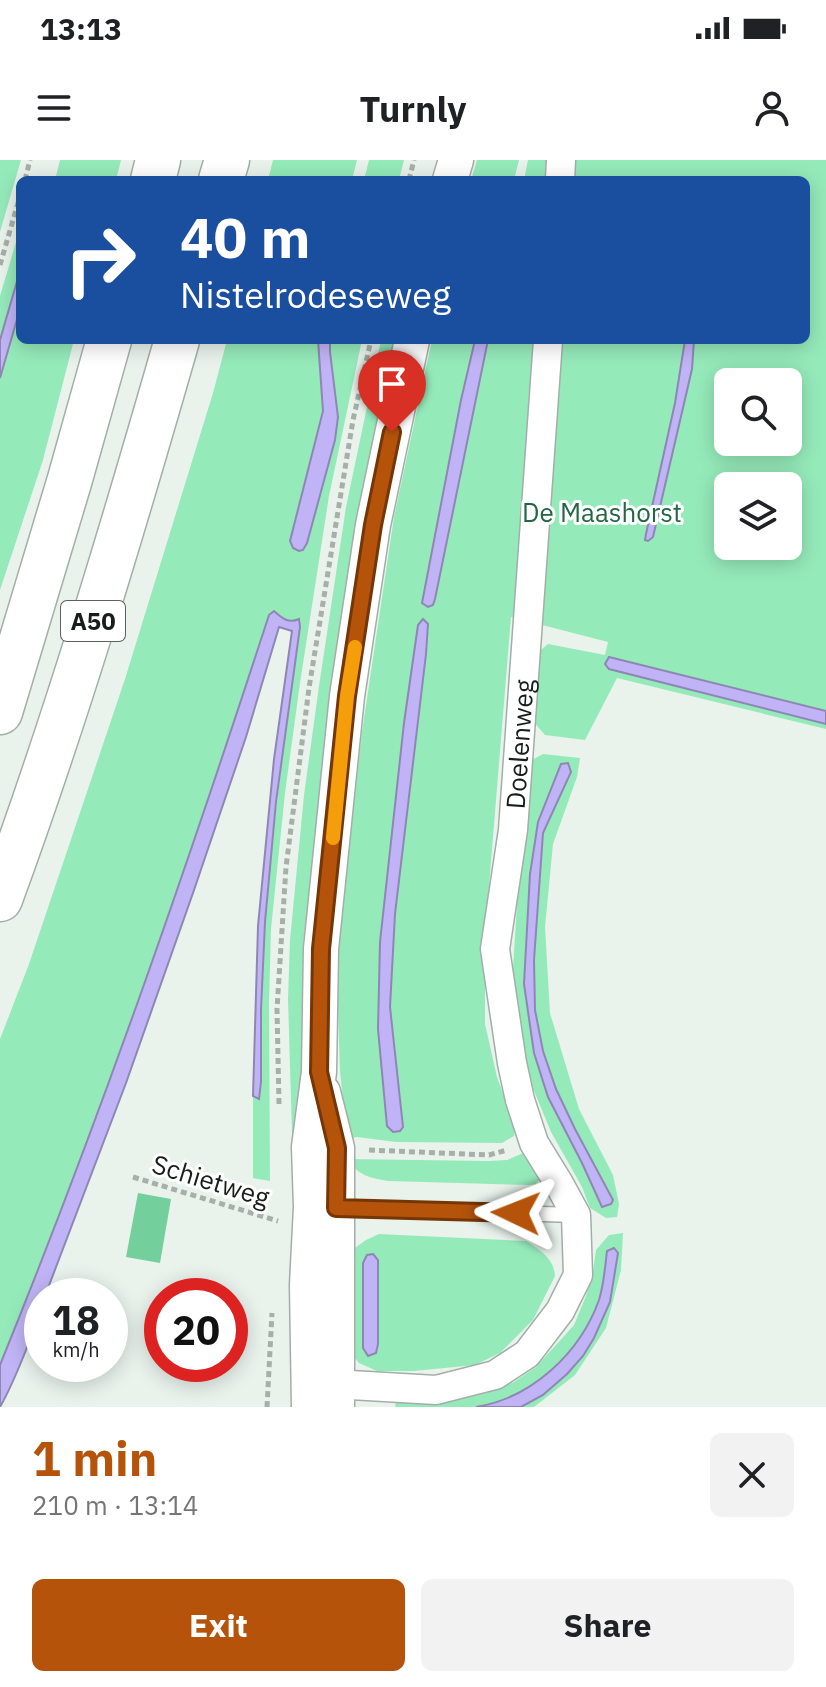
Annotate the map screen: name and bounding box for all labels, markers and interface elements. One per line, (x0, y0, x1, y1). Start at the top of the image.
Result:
text: 13:13 (40, 9, 122, 48)
text: Turnly (360, 85, 466, 132)
icon: menu (32, 86, 76, 130)
icon: person (750, 86, 794, 130)
text: 40 m (180, 201, 310, 273)
icon: right (48, 208, 152, 312)
text: Nistelrodeseweg (180, 271, 451, 318)
pin (358, 350, 426, 432)
icon: arrive (370, 362, 414, 406)
map controls (714, 368, 802, 560)
button: search (714, 368, 802, 456)
button: layers (714, 472, 802, 560)
park label: De Maashorst (522, 495, 682, 529)
road number: A50 (61, 601, 125, 641)
street label: Doelenweg (498, 678, 541, 810)
street label: Schietweg (148, 1146, 274, 1214)
position arrow (474, 1171, 558, 1255)
speed limit sign: 20 (144, 1278, 248, 1382)
text: 18 (52, 1294, 100, 1346)
text: km/h (52, 1336, 100, 1363)
text: 1 min (32, 1427, 157, 1489)
button: close (710, 1433, 794, 1517)
text: 210 m · 13:14 (32, 1488, 198, 1522)
button: Exit (32, 1579, 405, 1671)
button: Share (421, 1579, 794, 1671)

